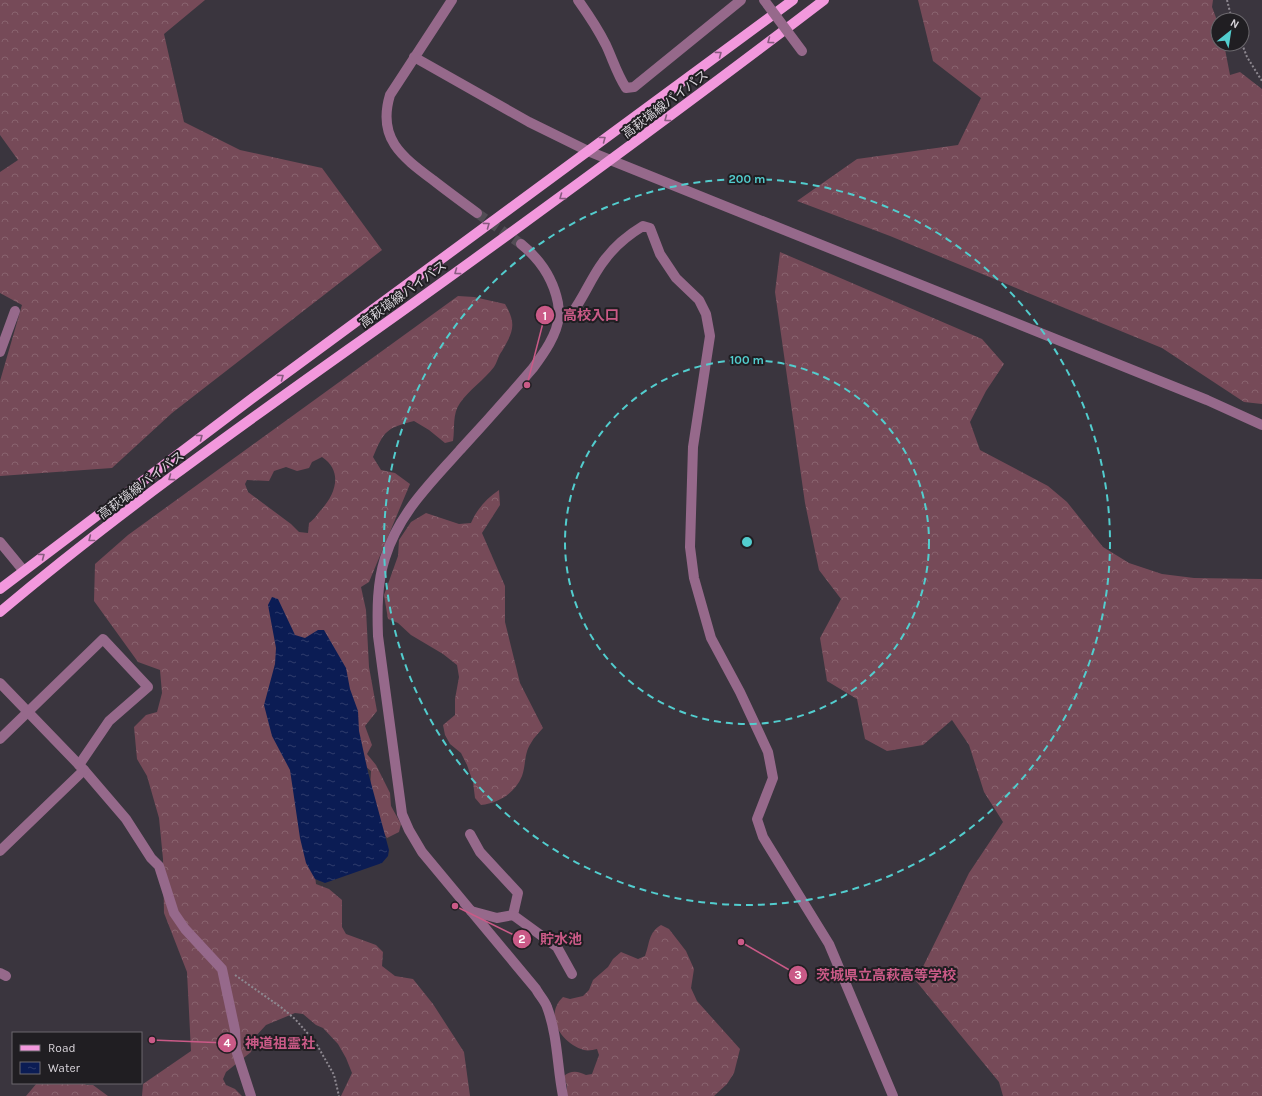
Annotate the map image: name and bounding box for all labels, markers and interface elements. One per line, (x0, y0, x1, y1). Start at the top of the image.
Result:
north arrow (1210, 12, 1250, 52)
text: N (1228, 16, 1241, 31)
one-way arrow (768, 36, 775, 43)
one-way arrow (714, 51, 721, 58)
street label: 高萩塙線バイパス (619, 67, 711, 141)
one-way arrow (664, 114, 671, 121)
one-way arrow (599, 137, 606, 144)
text: 200 m (729, 172, 765, 186)
one-way arrow (560, 192, 567, 199)
one-way arrow (483, 223, 490, 230)
street label: 高萩塙線バイパス (357, 257, 449, 331)
one-way arrow (454, 267, 461, 274)
callout: 高校入口 (535, 302, 627, 328)
text: 高校入口 (563, 307, 619, 324)
text: 1 (543, 309, 547, 323)
text: 100 m (730, 353, 764, 367)
one-way arrow (277, 374, 284, 381)
one-way arrow (195, 435, 202, 442)
street label: 高萩塙線バイパス (95, 448, 187, 522)
one-way arrow (169, 473, 176, 480)
one-way arrow (88, 534, 95, 541)
centre of rings (740, 535, 754, 549)
one-way arrow (37, 553, 44, 560)
callout: 貯水池 (512, 926, 590, 952)
text: 貯水池 (540, 931, 582, 948)
text: 2 (518, 932, 526, 946)
callout: 茨城県立高萩高等学校 (788, 962, 964, 988)
text: 茨城県立高萩高等学校 (816, 967, 956, 984)
text: 3 (794, 968, 802, 982)
callout: 神道祖霊社 (217, 1030, 323, 1056)
legend (12, 1032, 142, 1084)
text: 神道祖霊社 (245, 1035, 315, 1052)
text: 4 (223, 1036, 231, 1050)
text: Road (48, 1041, 76, 1055)
text: Water (48, 1061, 81, 1075)

